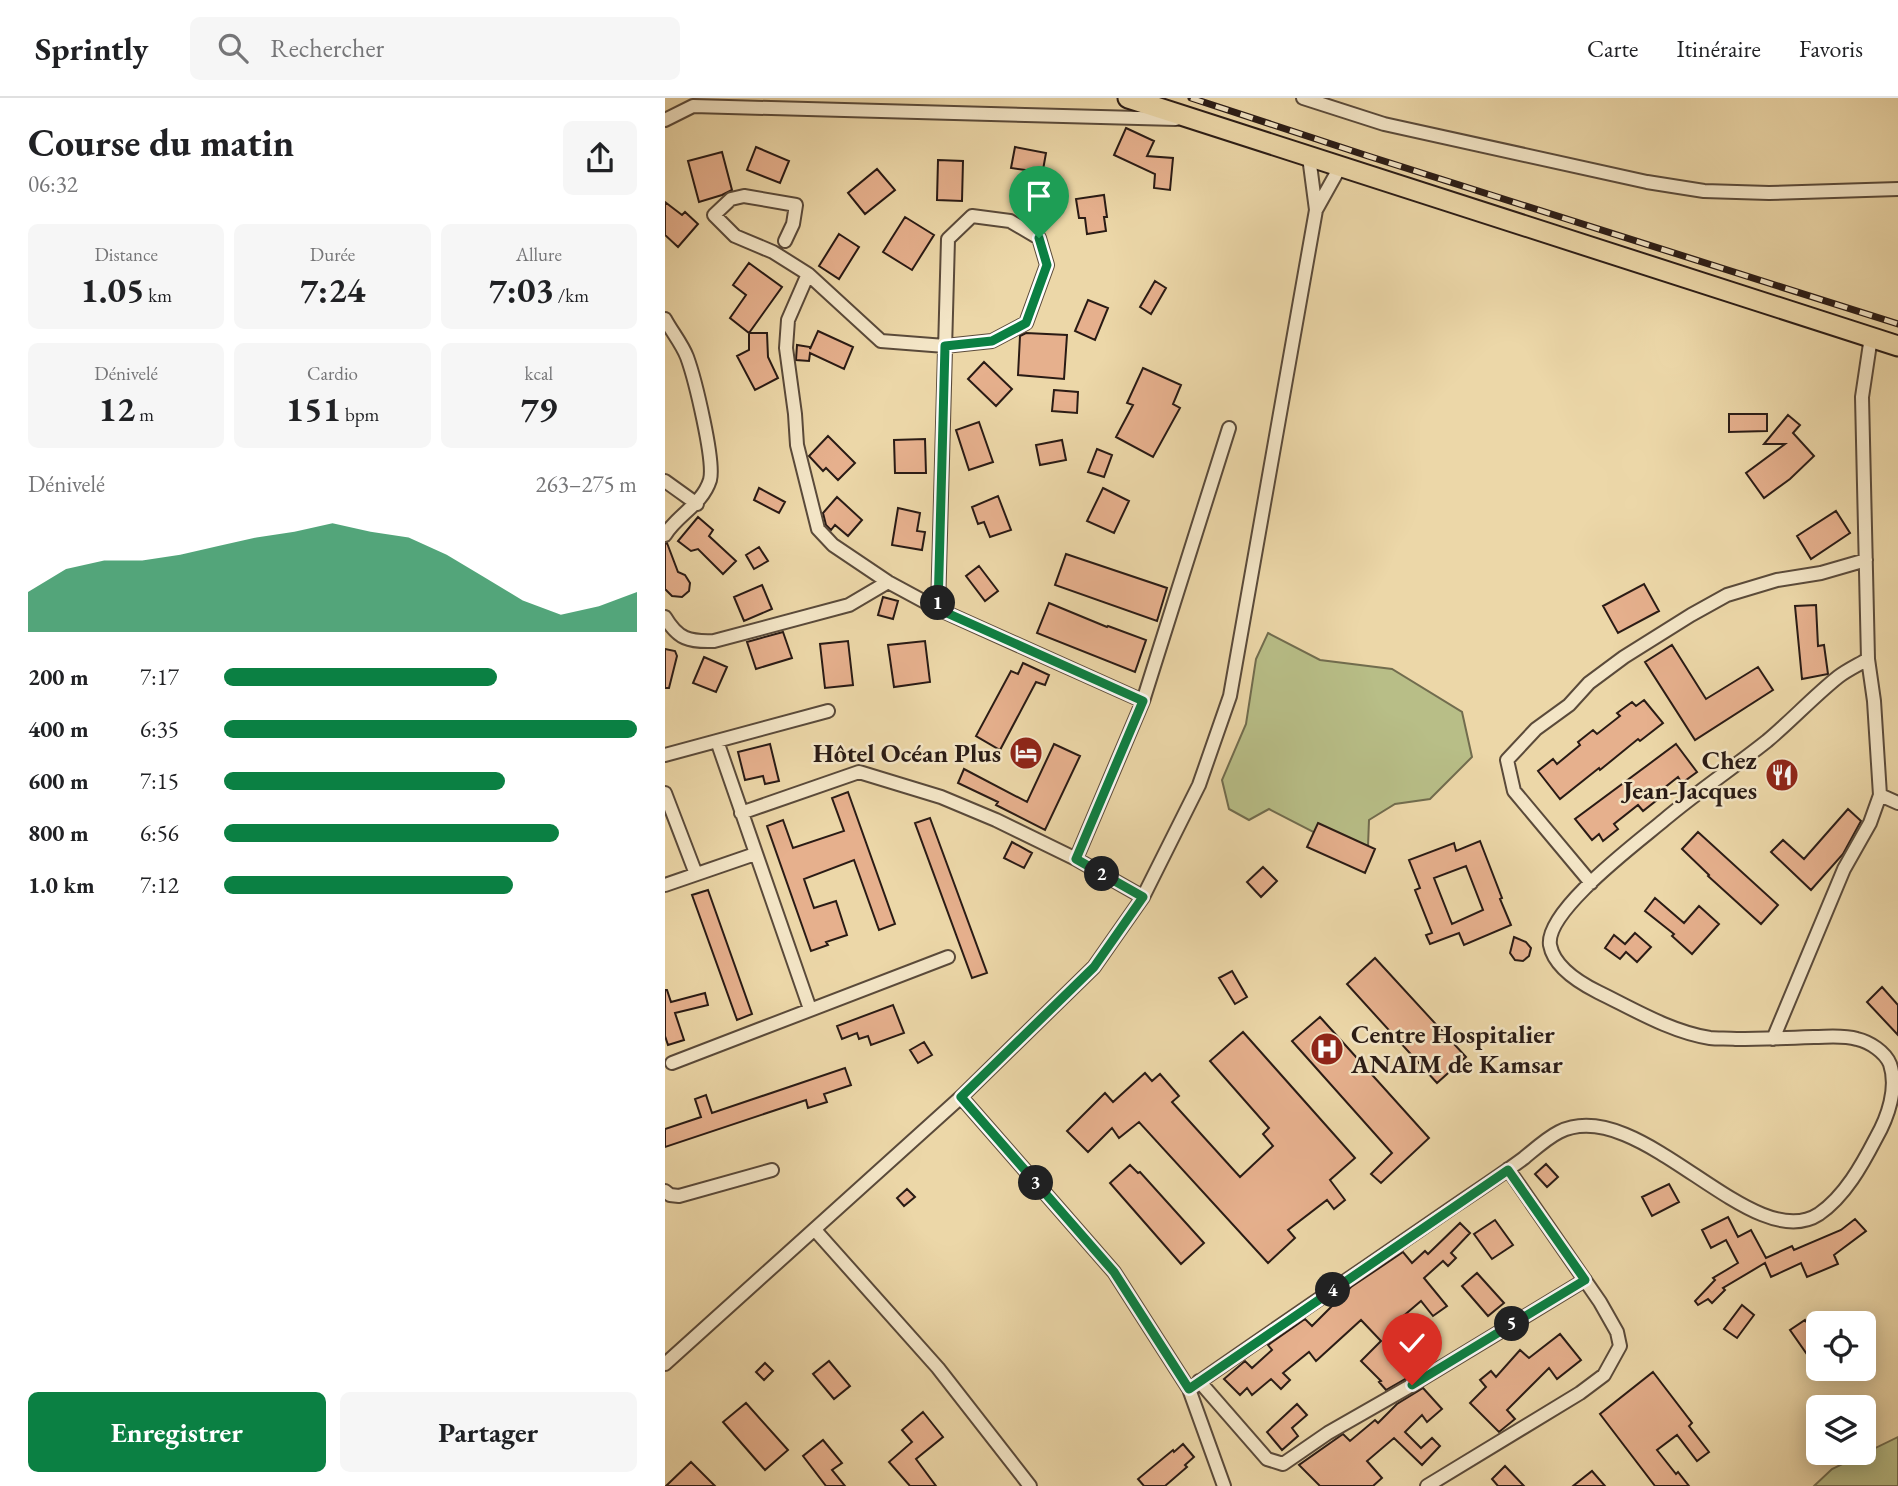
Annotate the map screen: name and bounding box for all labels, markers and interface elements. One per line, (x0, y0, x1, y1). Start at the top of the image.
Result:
search box (190, 17, 680, 80)
text: Sprintly (35, 27, 148, 70)
icon: search (214, 29, 252, 67)
text: Rechercher (270, 31, 384, 65)
text: Carte (1587, 33, 1638, 64)
text: Itinéraire (1676, 33, 1761, 64)
text: Favoris (1799, 33, 1863, 64)
text: Course du matin (28, 118, 294, 167)
button: share (563, 121, 637, 195)
pin (1009, 166, 1069, 238)
text: 06:32 (28, 169, 78, 199)
icon: arrive (1020, 177, 1058, 215)
text: Distance (94, 242, 158, 267)
text: Durée (310, 242, 355, 267)
text: Allure (516, 242, 562, 267)
text: 1.05 (80, 267, 145, 312)
text: 7:24 (300, 267, 365, 312)
text: 7:03 (489, 267, 554, 312)
text: km (145, 283, 172, 308)
text: /km (554, 283, 589, 308)
text: Dénivelé (94, 361, 158, 386)
text: Cardio (307, 361, 358, 386)
text: kcal (525, 361, 553, 386)
text: 12 (98, 386, 135, 431)
text: 151 (286, 386, 341, 431)
text: 79 (520, 386, 557, 431)
text: m (135, 402, 154, 427)
text: bpm (341, 402, 379, 427)
text: Dénivelé (28, 469, 105, 499)
text: 263–275 m (536, 469, 637, 499)
pin: 1 (921, 586, 955, 620)
text: 1 (932, 590, 943, 615)
text: 200 m (28, 662, 89, 692)
text: 7:17 (140, 662, 179, 692)
text: 400 m (28, 714, 89, 744)
text: 6:35 (140, 714, 179, 744)
hotel icon: Hôtel Océan Plus (1007, 734, 1045, 772)
place label: Hôtel Océan Plus (813, 736, 1001, 770)
place label: Chez Jean-Jacques (1620, 743, 1757, 807)
restaurant icon: Chez Jean-Jacques (1763, 756, 1801, 794)
text: 600 m (28, 766, 89, 796)
text: 7:15 (140, 766, 179, 796)
text: 800 m (28, 818, 89, 848)
text: 6:56 (140, 818, 179, 848)
pin: 2 (1085, 856, 1119, 892)
text: 2 (1096, 861, 1107, 886)
text: 1.0 km (28, 870, 95, 900)
text: 7:12 (140, 870, 179, 900)
place label: Centre Hospitalier ANAIM de Kamsar (1350, 1017, 1563, 1081)
hospital icon: Centre Hospitalier ANAIM de Kamsar (1308, 1030, 1346, 1068)
pin: 3 (1019, 1166, 1053, 1200)
text: 3 (1030, 1170, 1041, 1195)
pin: 4 (1315, 1272, 1351, 1308)
text: 4 (1327, 1277, 1338, 1302)
pin: 5 (1495, 1306, 1529, 1342)
text: 5 (1506, 1311, 1517, 1336)
map controls (1806, 1311, 1876, 1465)
button: locate (1806, 1311, 1876, 1381)
pin (1382, 1313, 1442, 1385)
icon: check (1393, 1324, 1431, 1362)
button: Enregistrer (28, 1392, 326, 1472)
button: Partager (340, 1392, 637, 1472)
button: layers (1806, 1395, 1876, 1465)

